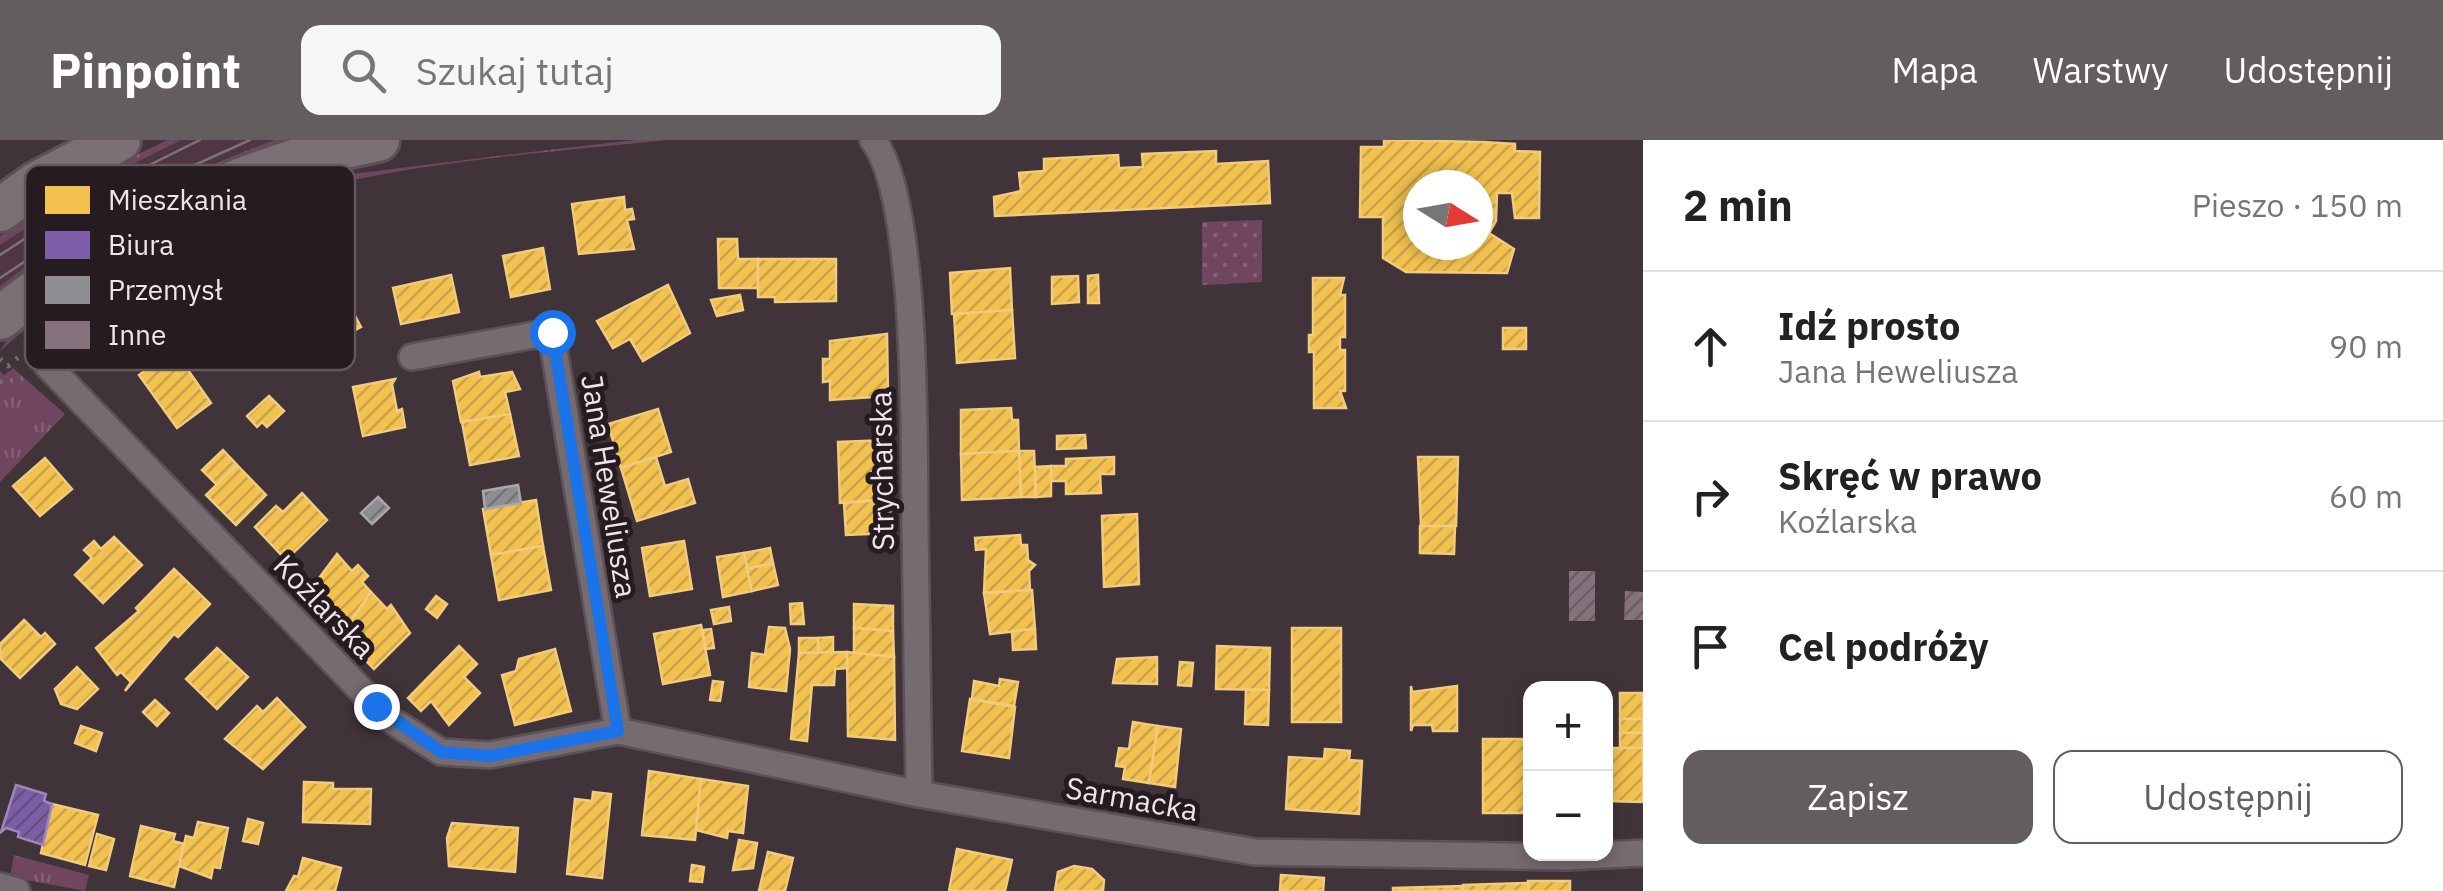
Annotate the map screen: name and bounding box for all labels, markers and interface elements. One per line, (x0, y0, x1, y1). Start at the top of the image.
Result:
search box (301, 25, 1001, 115)
text: Pinpoint (50, 39, 241, 101)
icon: search (336, 43, 391, 98)
text: Szukaj tutaj (416, 46, 614, 95)
text: Mapa (1892, 47, 1978, 93)
text: Warstwy (2033, 47, 2169, 93)
text: Udostępnij (2224, 47, 2393, 93)
legend (25, 165, 355, 370)
north arrow (1403, 170, 1493, 260)
text: 2 min (1683, 178, 1793, 233)
text: Mieszkania (108, 181, 247, 218)
text: Pieszo · 150 m (2192, 184, 2403, 226)
text: Biura (108, 226, 174, 263)
text: Przemysł (108, 271, 223, 308)
text: Idź prosto (1778, 301, 1960, 350)
route start (530, 310, 576, 356)
text: Inne (108, 316, 166, 353)
icon: ahead (1683, 319, 1738, 374)
text: 90 m (2329, 325, 2403, 367)
text: Jana Heweliusza (1778, 350, 2018, 392)
street label: Jana Heweliusza (573, 372, 647, 600)
street label: Strycharska (860, 391, 902, 551)
text: Skręć w prawo (1778, 451, 2042, 500)
icon: right (1683, 469, 1738, 524)
text: 60 m (2329, 475, 2403, 517)
text: Koźlarska (1778, 500, 1917, 542)
street label: Koźlarska (266, 546, 384, 666)
icon: arrive (1683, 619, 1738, 674)
text: Cel podróży (1778, 622, 1988, 671)
map controls (1523, 681, 1613, 861)
button: + (1523, 681, 1613, 771)
route end (354, 684, 400, 730)
button: Zapisz (1683, 750, 2033, 844)
button: Udostępnij (2053, 750, 2403, 844)
street label: Sarmacka (1063, 767, 1201, 829)
button: − (1523, 771, 1613, 861)

